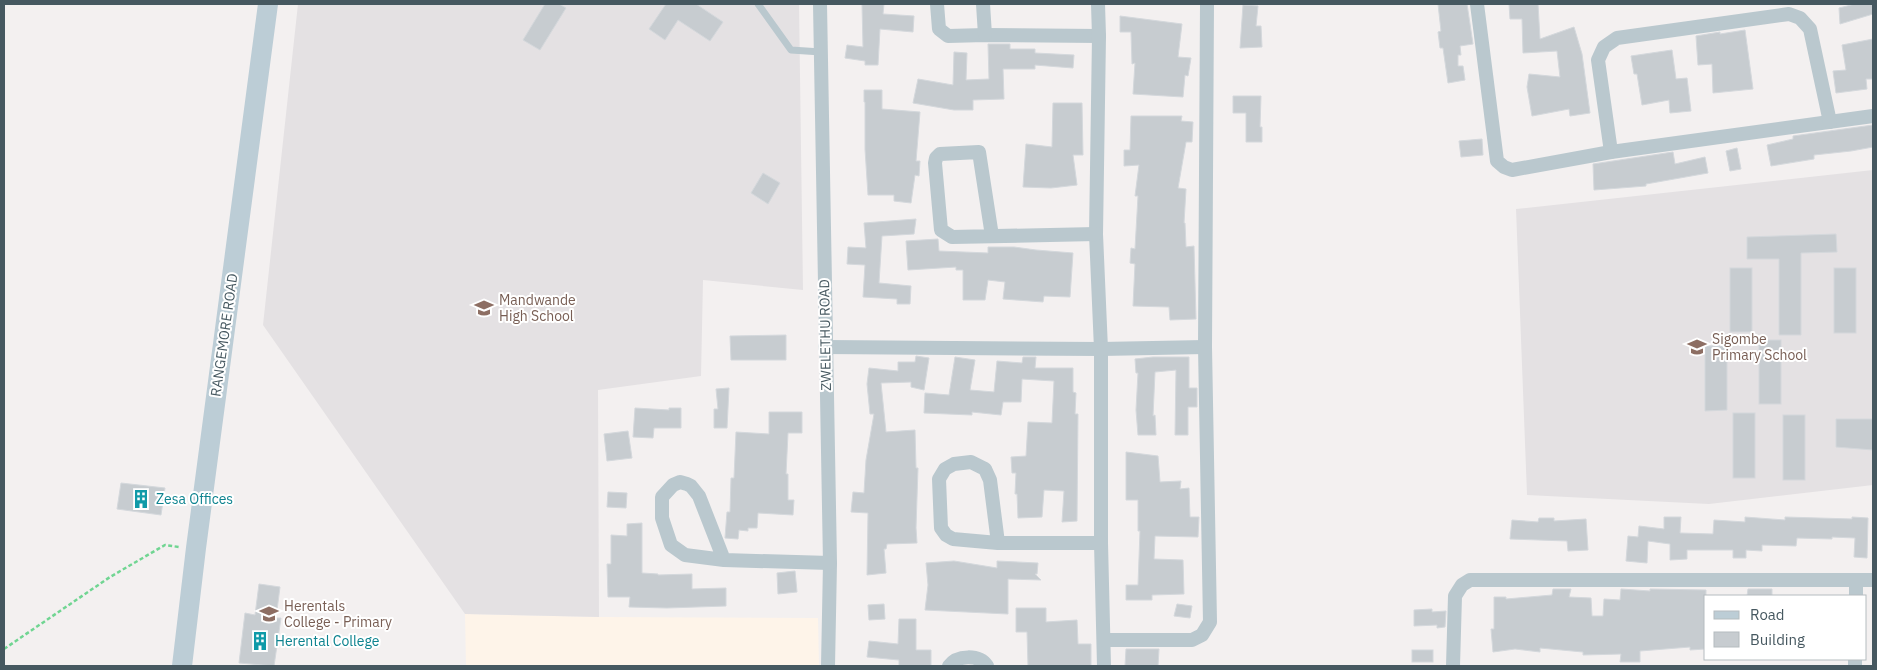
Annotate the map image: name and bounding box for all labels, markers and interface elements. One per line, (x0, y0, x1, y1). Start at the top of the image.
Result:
street label: RANGEMORE ROAD (206, 272, 242, 398)
street label: ZWELETHU ROAD (815, 279, 835, 391)
place label: Mandwande High School (499, 291, 576, 325)
school or university icon: Mandwande High School (473, 297, 495, 319)
place label: Sigombe Primary School (1712, 330, 1807, 364)
school or university icon: Sigombe Primary School (1686, 336, 1708, 358)
building icon: Zesa Offices (130, 488, 152, 510)
place label: Zesa Offices (156, 490, 233, 508)
legend (1704, 595, 1867, 660)
place label: Herentals College - Primary (284, 597, 392, 631)
school or university icon: Herentals College - Primary (258, 603, 280, 625)
text: Road (1750, 605, 1785, 624)
building icon: Herental College (249, 630, 271, 652)
text: Building (1750, 630, 1805, 649)
place label: Herental College (275, 632, 380, 650)

